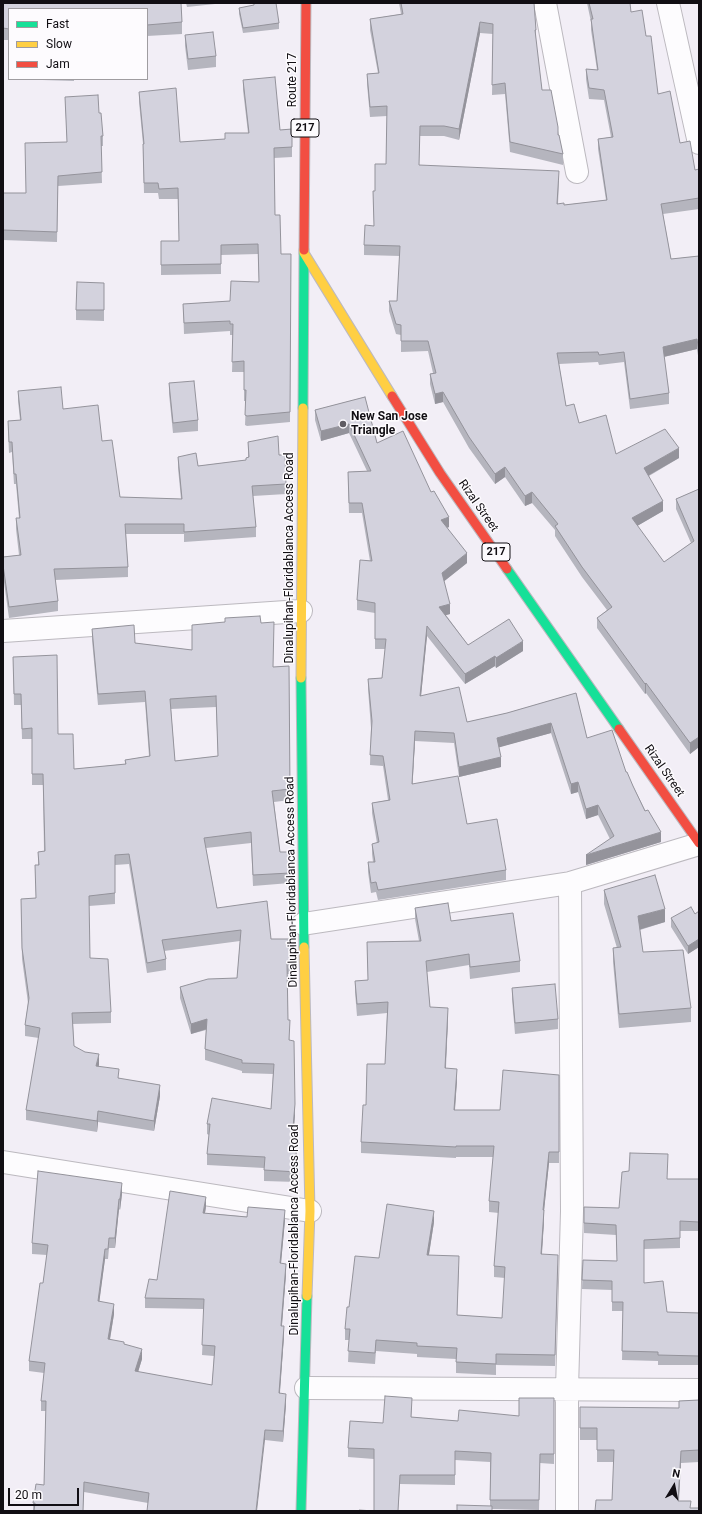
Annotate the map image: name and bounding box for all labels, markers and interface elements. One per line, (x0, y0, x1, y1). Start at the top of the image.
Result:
legend (8, 8, 148, 80)
text: Fast (46, 17, 69, 31)
text: Slow (46, 37, 72, 51)
street label: Route 217 (286, 53, 300, 107)
text: Jam (46, 57, 70, 71)
road number: 217 (291, 119, 319, 137)
place label: New San Jose Triangle (351, 410, 427, 438)
marker: New San Jose Triangle (338, 419, 348, 429)
street label: Dinalupihan-Floridablanca Access Road (283, 452, 297, 664)
street label: Rizal Street (455, 477, 501, 535)
road number: 217 (482, 543, 510, 561)
street label: Rizal Street (641, 742, 687, 800)
street label: Dinalupihan-Floridablanca Access Road (283, 776, 301, 988)
street label: Dinalupihan-Floridablanca Access Road (288, 1124, 302, 1336)
north arrow (654, 1466, 694, 1506)
text: N (671, 1467, 681, 1481)
scale bar (10, 1480, 81, 1506)
text: 20 m (15, 1488, 42, 1502)

